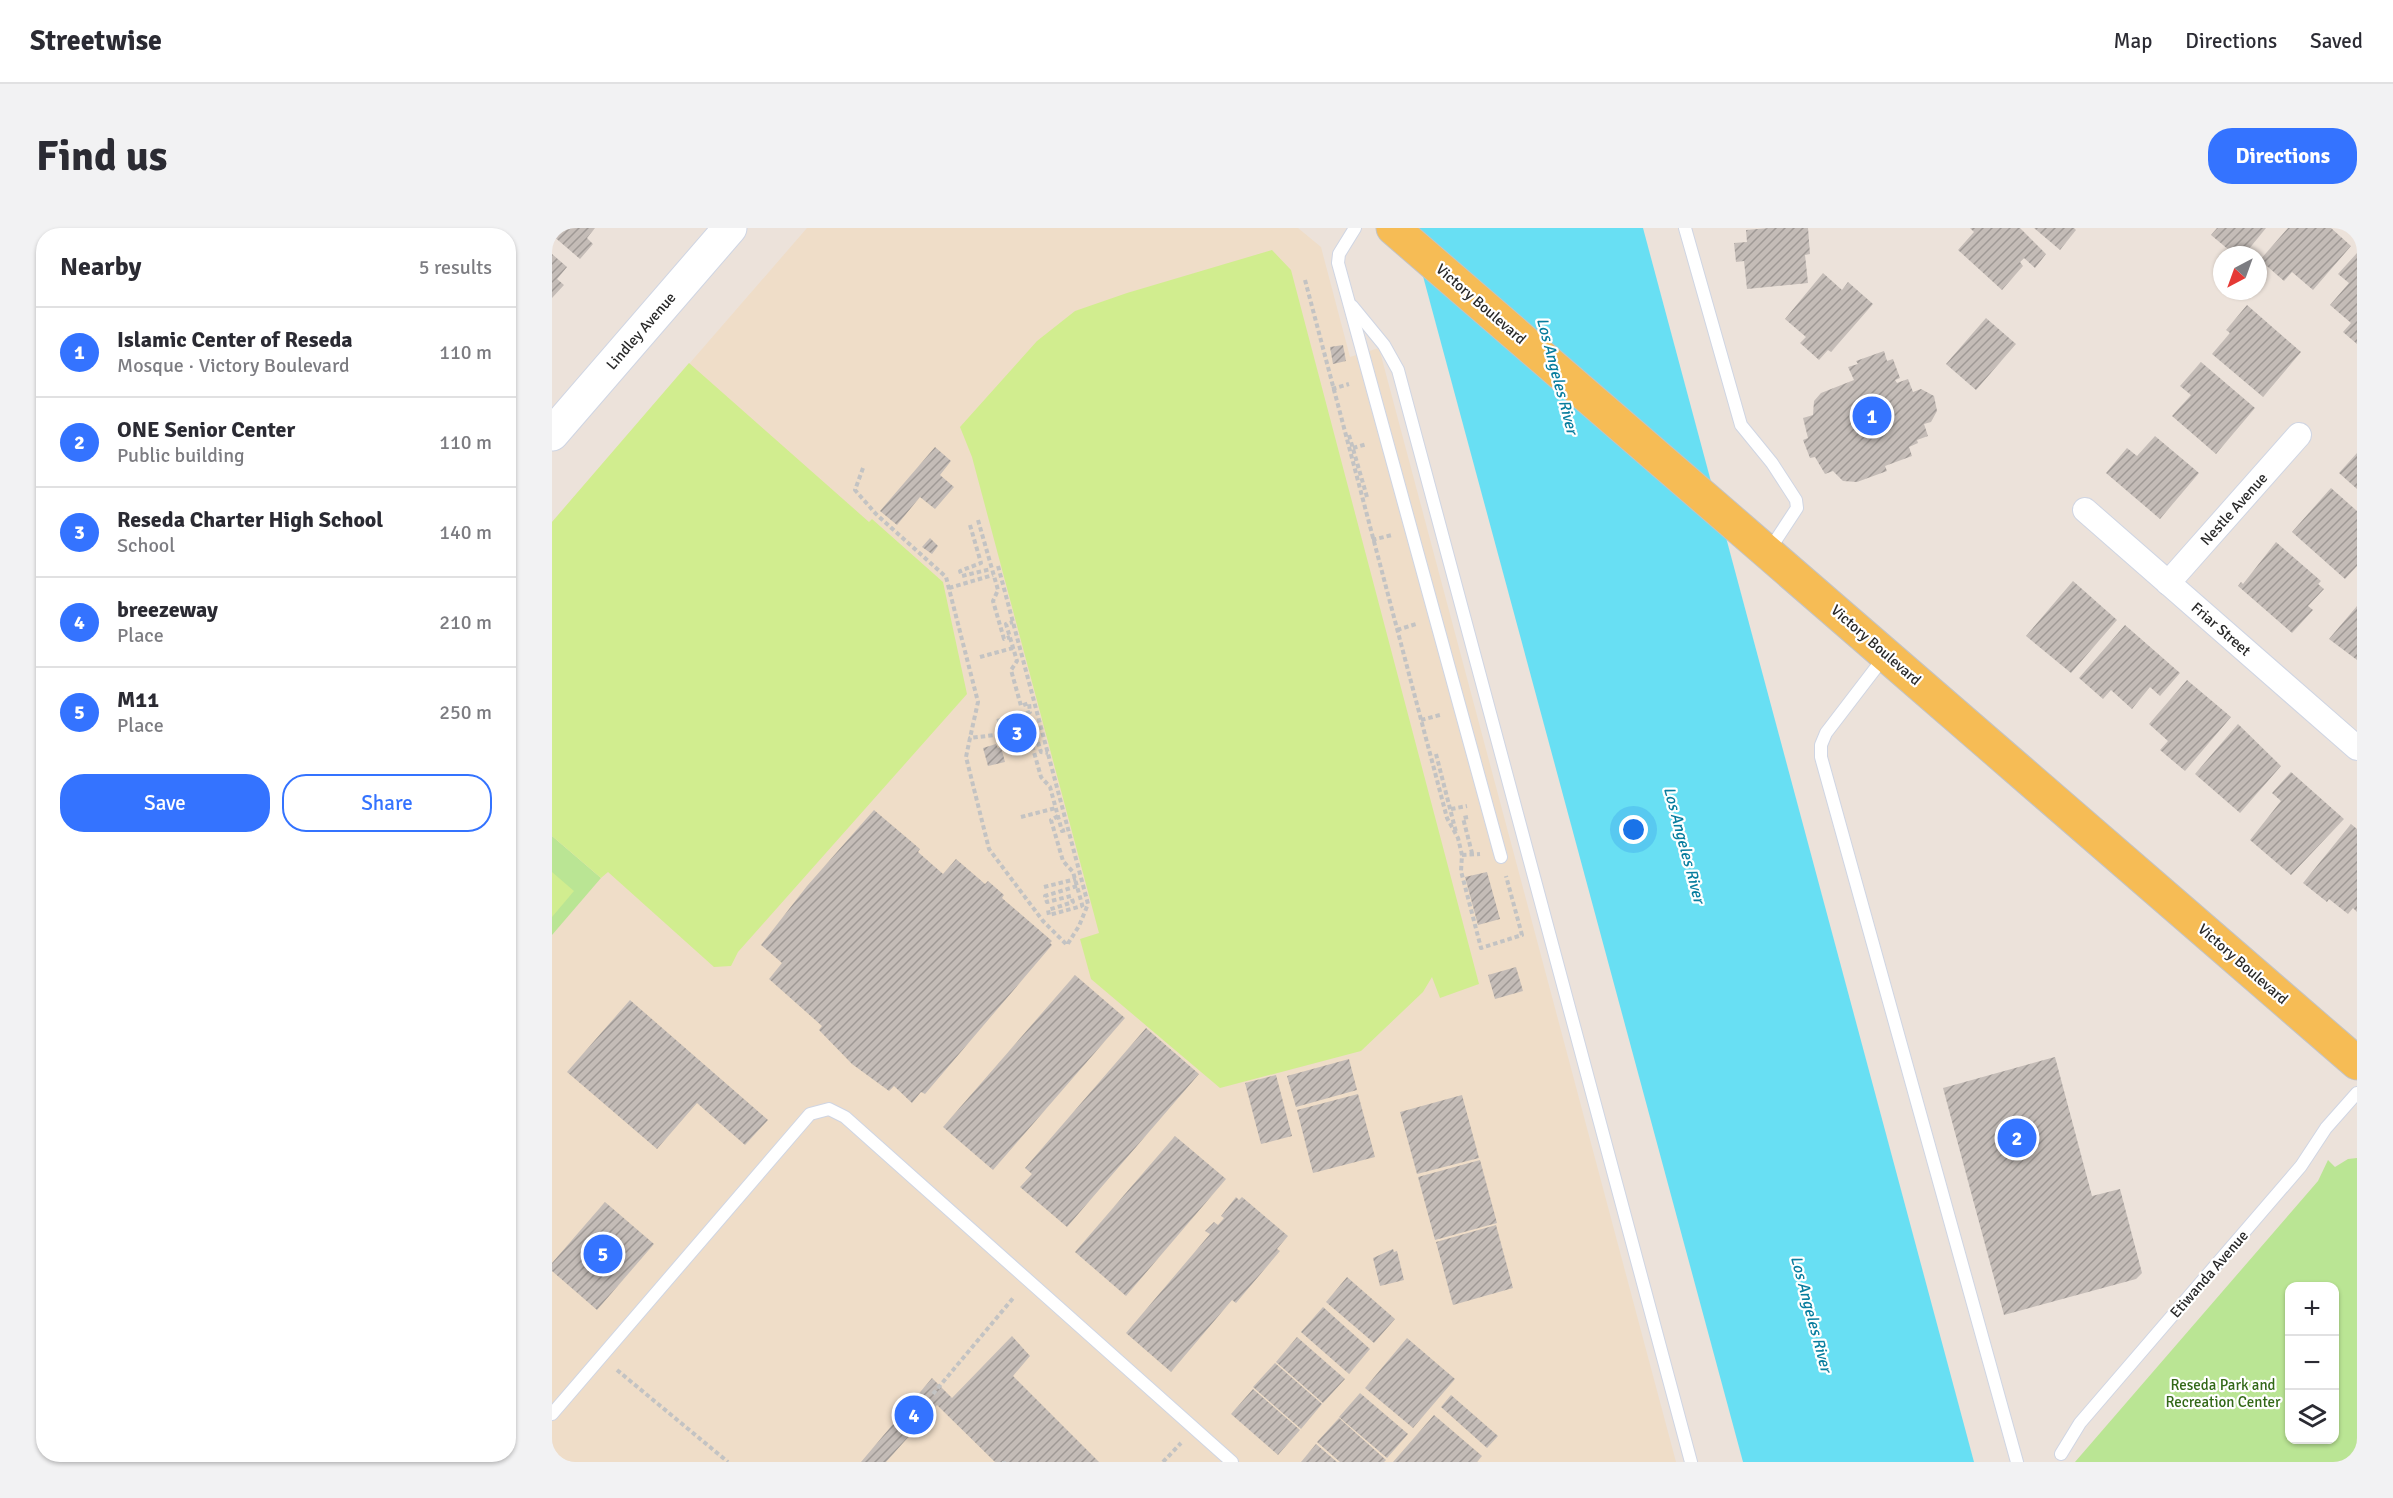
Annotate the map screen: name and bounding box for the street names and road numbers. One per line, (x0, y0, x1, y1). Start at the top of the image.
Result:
street label: Victory Boulevard (1432, 260, 1530, 348)
street label: Lindley Avenue (603, 289, 679, 373)
street label: Nestle Avenue (2197, 469, 2271, 549)
street label: Friar Street (2188, 598, 2254, 660)
street label: Victory Boulevard (1827, 601, 1925, 689)
street label: Victory Boulevard (2194, 920, 2292, 1008)
street label: Etiwanda Avenue (2166, 1227, 2252, 1321)

